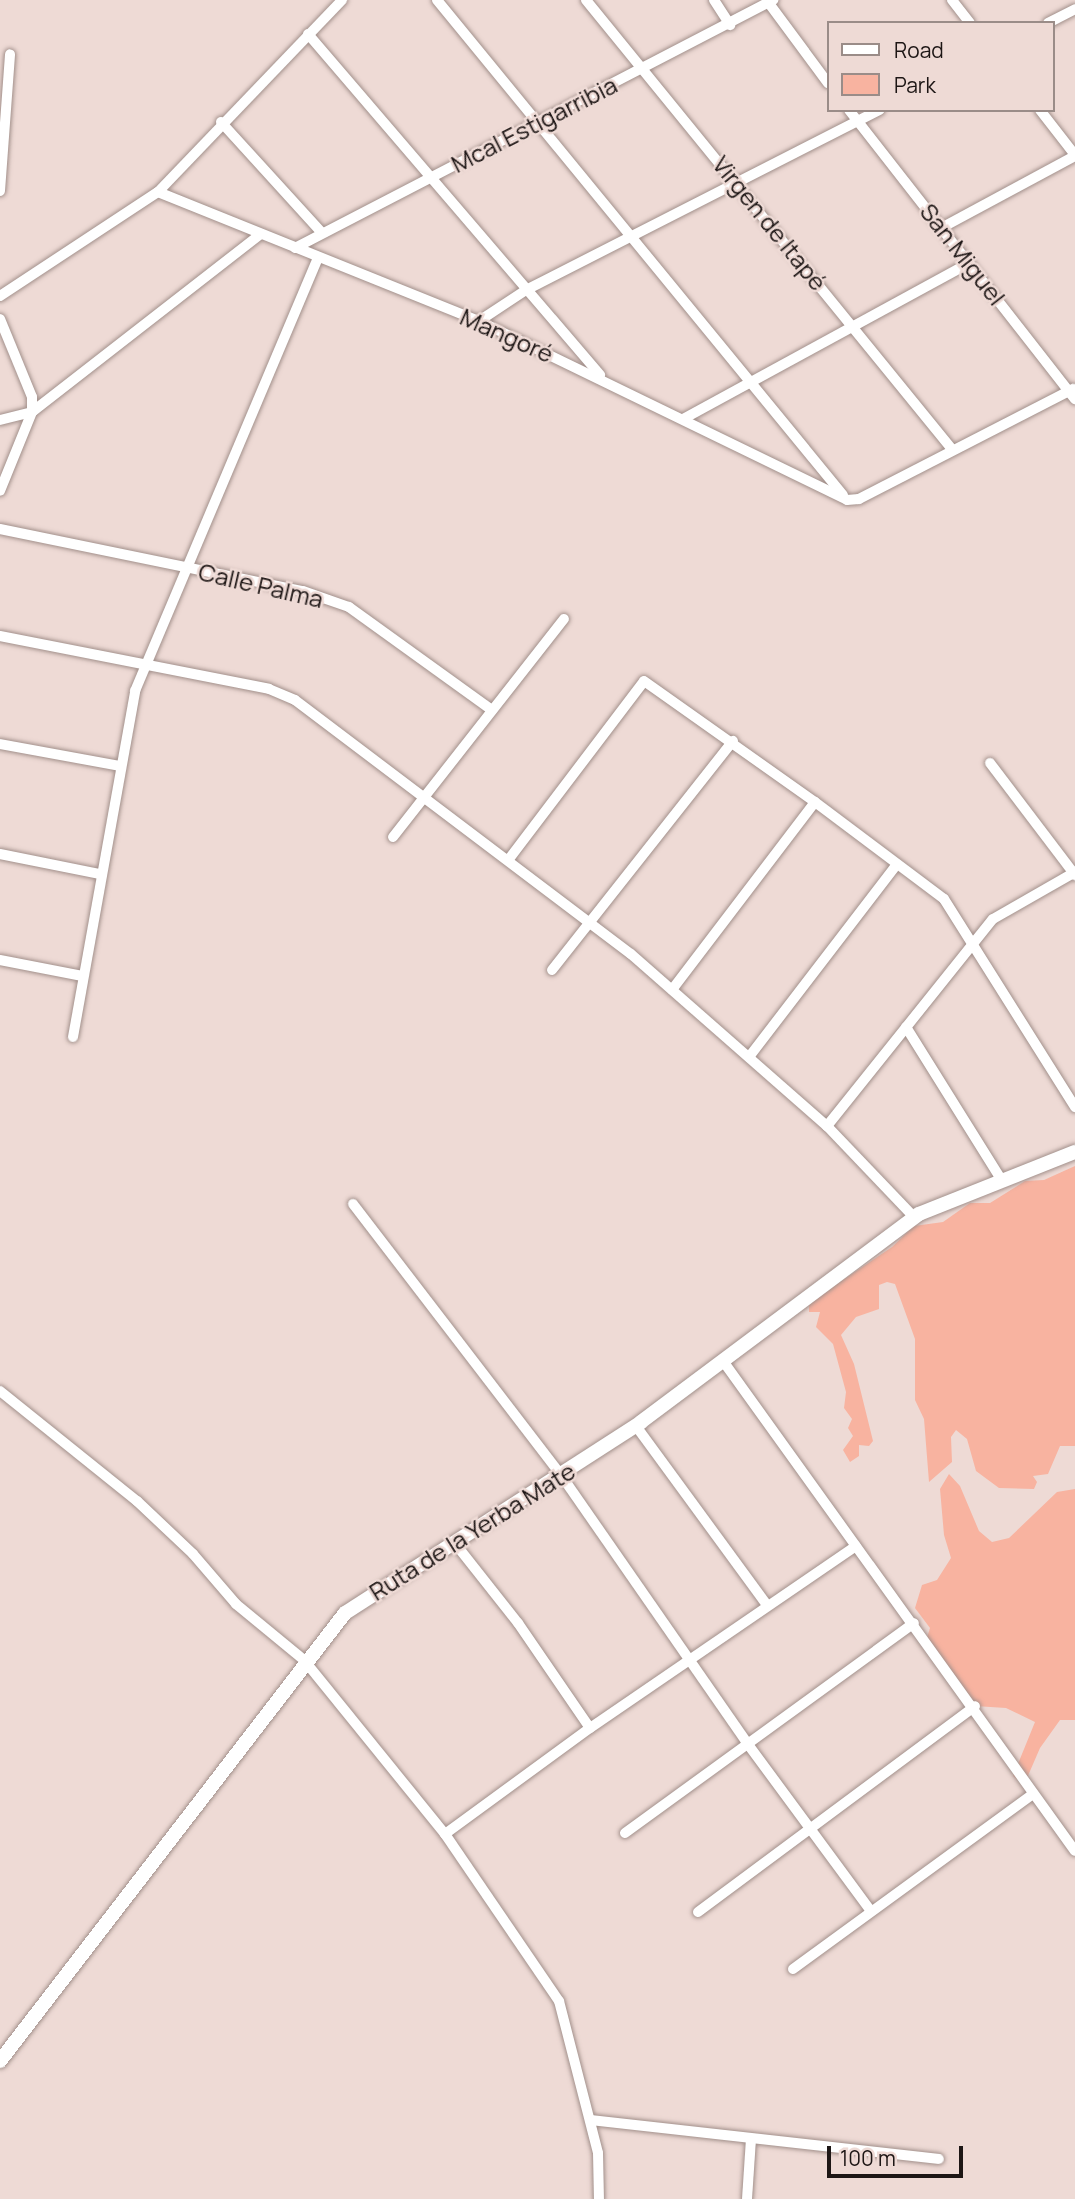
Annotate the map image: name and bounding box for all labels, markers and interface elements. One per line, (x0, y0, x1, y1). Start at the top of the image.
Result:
legend (827, 21, 1054, 112)
text: Road (894, 36, 944, 64)
street label: Mcal Estigarribia (446, 70, 622, 178)
text: Park (894, 71, 936, 99)
street label: Virgen de Itapé (707, 150, 833, 296)
street label: San Miguel (914, 197, 1012, 311)
street label: Mangoré (456, 302, 558, 368)
street label: Calle Palma (196, 557, 326, 613)
street label: Ruta de la Yerba Mate (364, 1456, 580, 1606)
scale bar (830, 2132, 967, 2176)
text: 100 m (840, 2144, 896, 2172)

